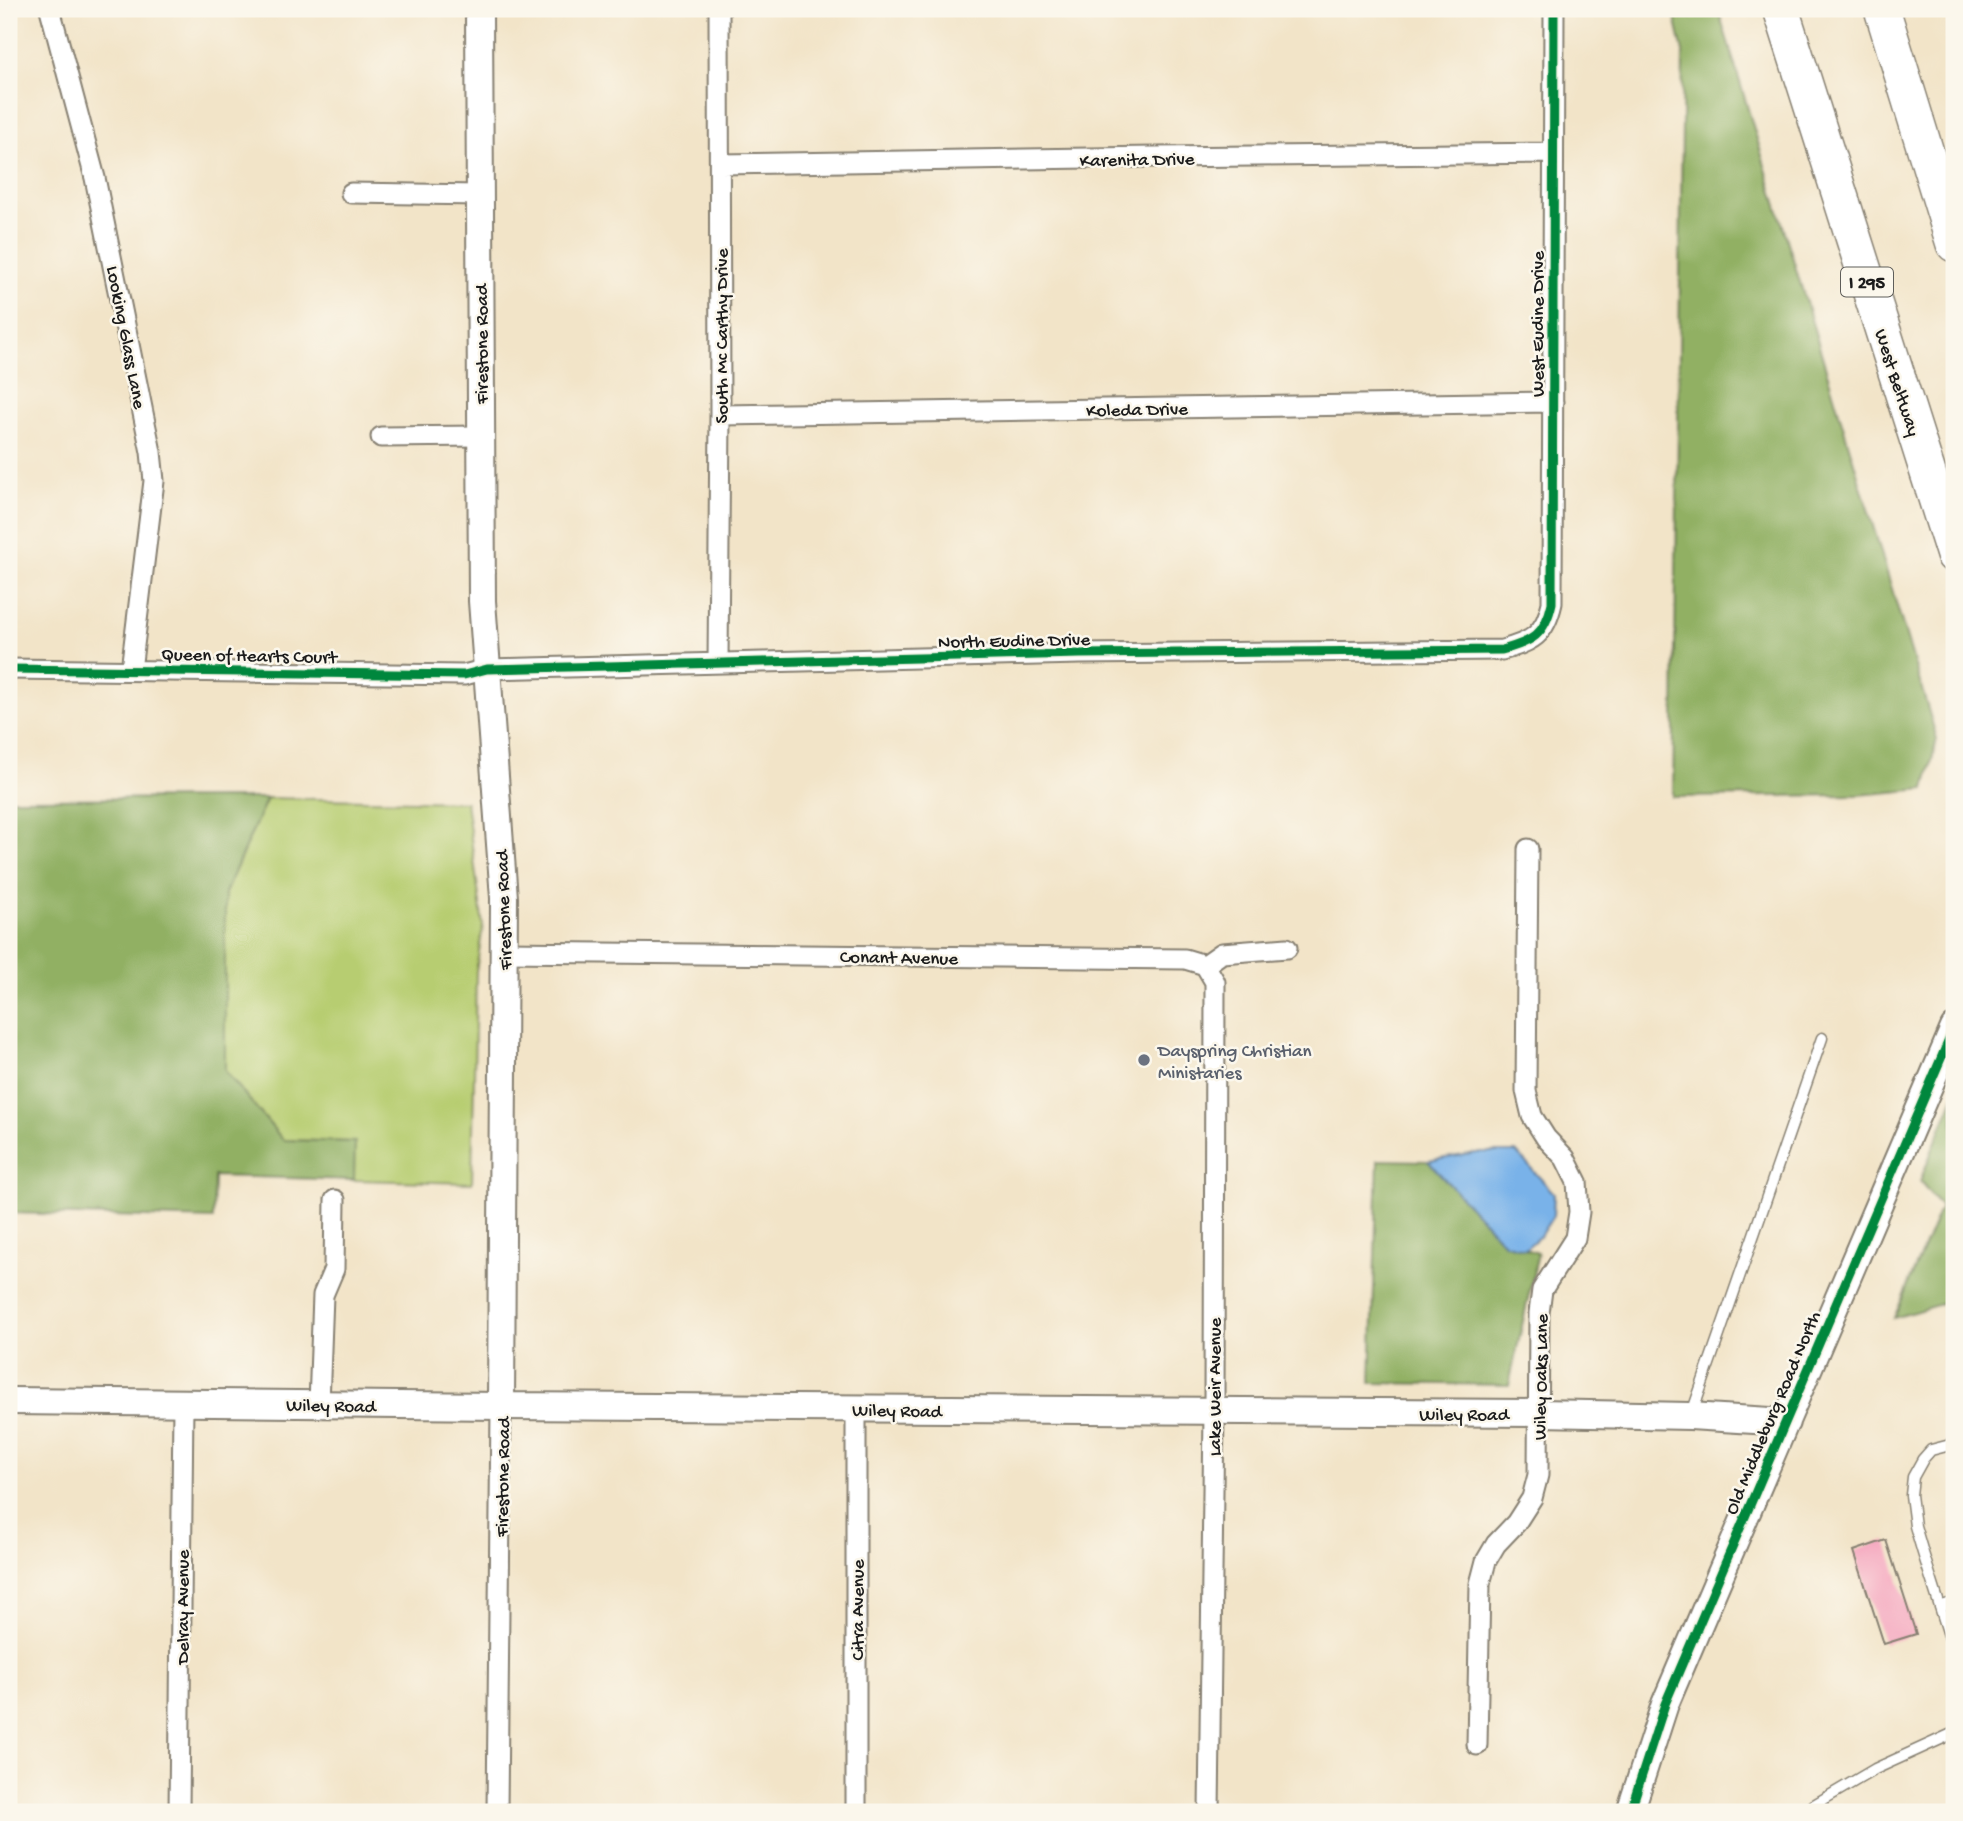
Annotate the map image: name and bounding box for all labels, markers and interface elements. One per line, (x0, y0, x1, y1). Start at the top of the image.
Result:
street label: Karenita Drive (1079, 149, 1195, 174)
street label: South Mc Carthy Drive (712, 248, 735, 424)
street label: West Eudine Drive (1528, 251, 1551, 397)
street label: Looking Glass Lane (99, 264, 150, 411)
road number: I 295 (1841, 268, 1893, 296)
street label: Firestone Road (472, 282, 495, 405)
street label: West Beltway (1868, 327, 1924, 440)
street label: Koleda Drive (1086, 399, 1188, 424)
street label: North Eudine Drive (938, 630, 1091, 655)
street label: Queen of Hearts Court (161, 644, 339, 671)
street label: Firestone Road (492, 848, 519, 971)
street label: Conant Avenue (840, 947, 958, 972)
place label: Dayspring Christian Ministaries (1156, 1041, 1312, 1086)
marker: Dayspring Christian Ministaries (1136, 1052, 1152, 1068)
street label: Old Middleburg Road North (1721, 1308, 1828, 1519)
street label: Wiley Oaks Lane (1530, 1313, 1555, 1440)
street label: Lake Weir Avenue (1205, 1317, 1228, 1456)
street label: Wiley Road (286, 1395, 378, 1420)
street label: Wiley Road (852, 1400, 944, 1425)
street label: Wiley Road (1419, 1405, 1511, 1428)
street label: Firestone Road (492, 1415, 517, 1538)
street label: Delray Avenue (173, 1549, 196, 1666)
street label: Citra Avenue (848, 1559, 871, 1661)

